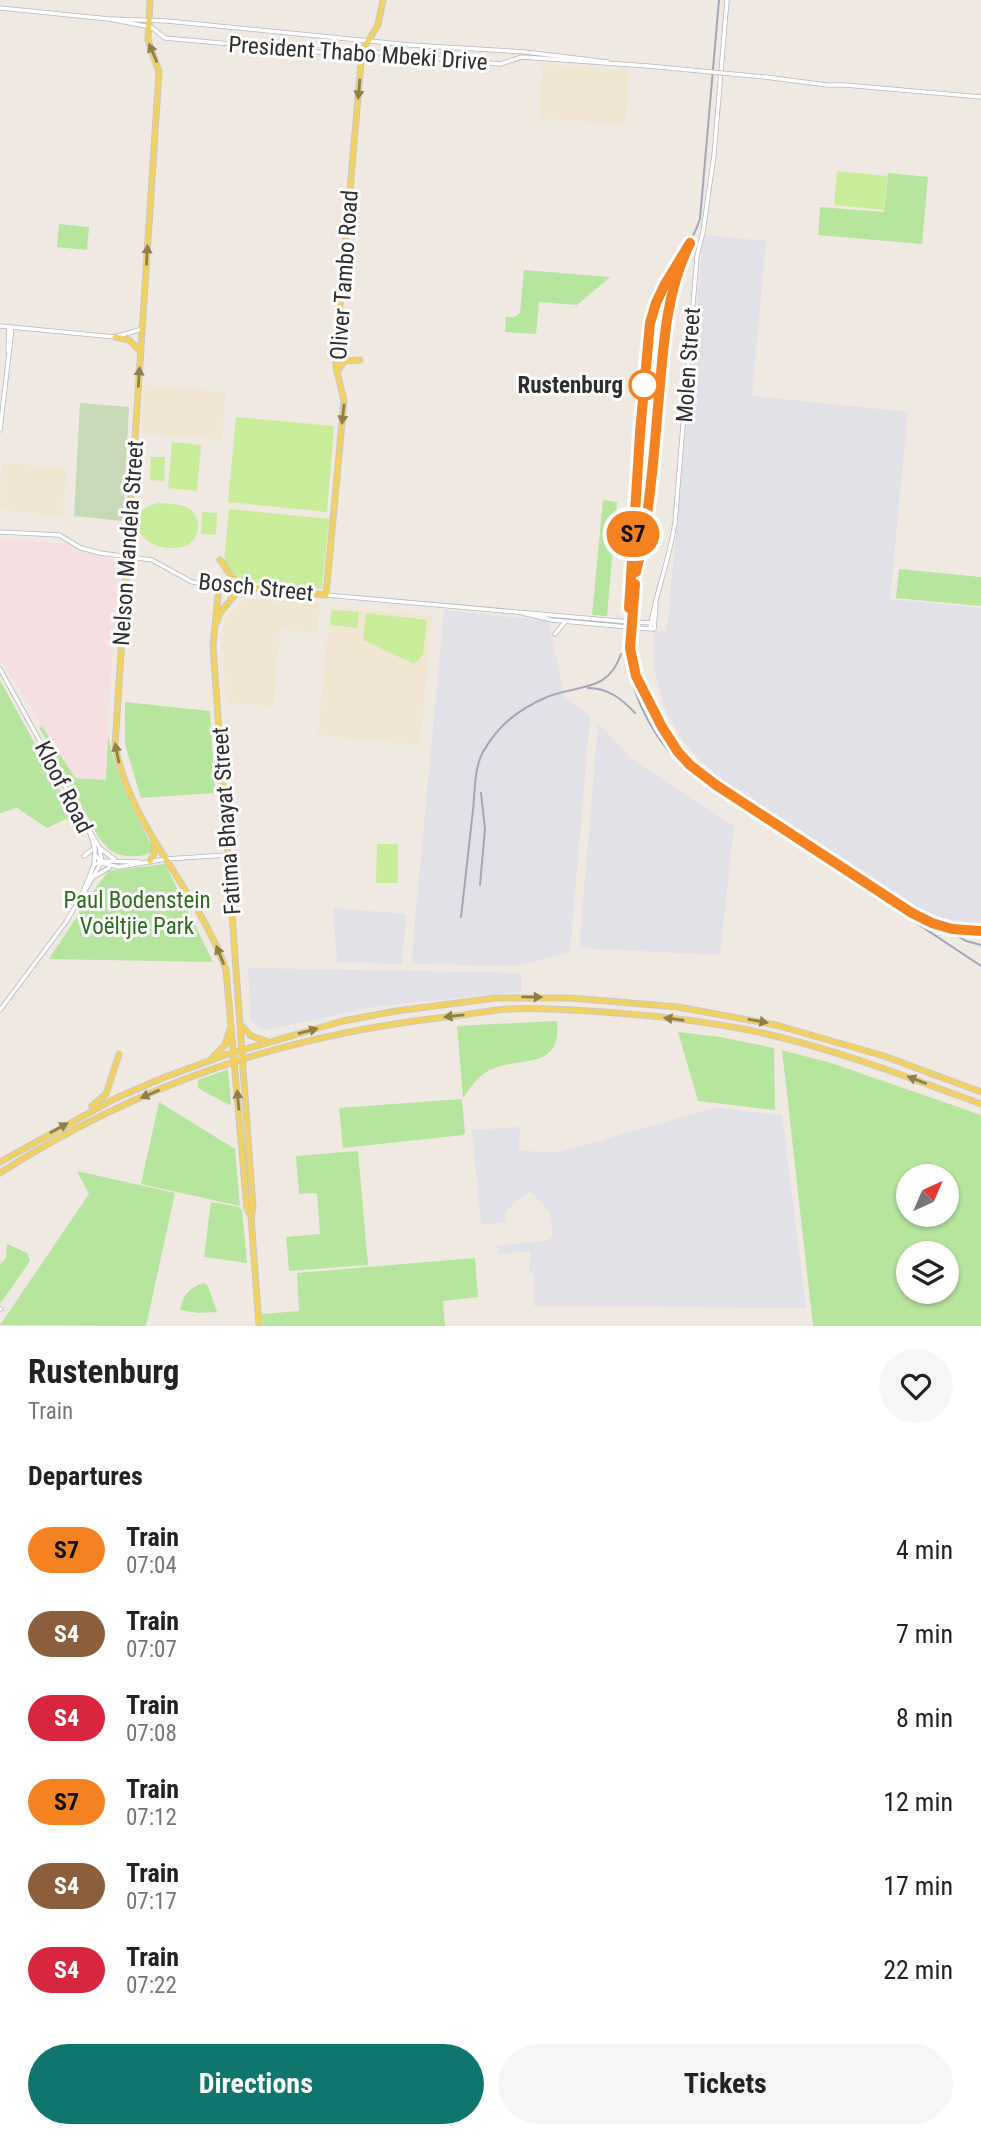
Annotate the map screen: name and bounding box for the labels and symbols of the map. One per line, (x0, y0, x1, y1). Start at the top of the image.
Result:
street label: President Thabo Mbeki Drive (228, 31, 488, 76)
one-way arrow (147, 42, 158, 63)
one-way arrow (353, 78, 364, 100)
street label: Oliver Tambo Road (325, 189, 364, 361)
one-way arrow (141, 244, 152, 266)
street label: Molen Street (671, 307, 706, 423)
one-way arrow (134, 366, 145, 388)
marker: Rustenburg (629, 370, 659, 400)
place label: Rustenburg (517, 372, 623, 399)
one-way arrow (337, 403, 348, 425)
street label: Nelson Mandela Street (108, 439, 149, 647)
line badge: S7 (602, 511, 664, 557)
street label: Bosch Street (197, 568, 315, 607)
street label: Fatima Bhayat Street (206, 726, 247, 916)
street label: Kloof Road (29, 737, 98, 838)
one-way arrow (111, 742, 122, 764)
park label: Paul Bodenstein Voëltjie Park (63, 887, 211, 940)
one-way arrow (214, 945, 226, 965)
one-way arrow (521, 992, 543, 1003)
one-way arrow (442, 1011, 464, 1022)
one-way arrow (662, 1013, 684, 1024)
one-way arrow (747, 1016, 769, 1027)
one-way arrow (297, 1025, 318, 1035)
one-way arrow (907, 1075, 928, 1086)
one-way arrow (140, 1088, 160, 1100)
one-way arrow (232, 1089, 243, 1111)
one-way arrow (49, 1122, 69, 1134)
north arrow (896, 1164, 959, 1227)

